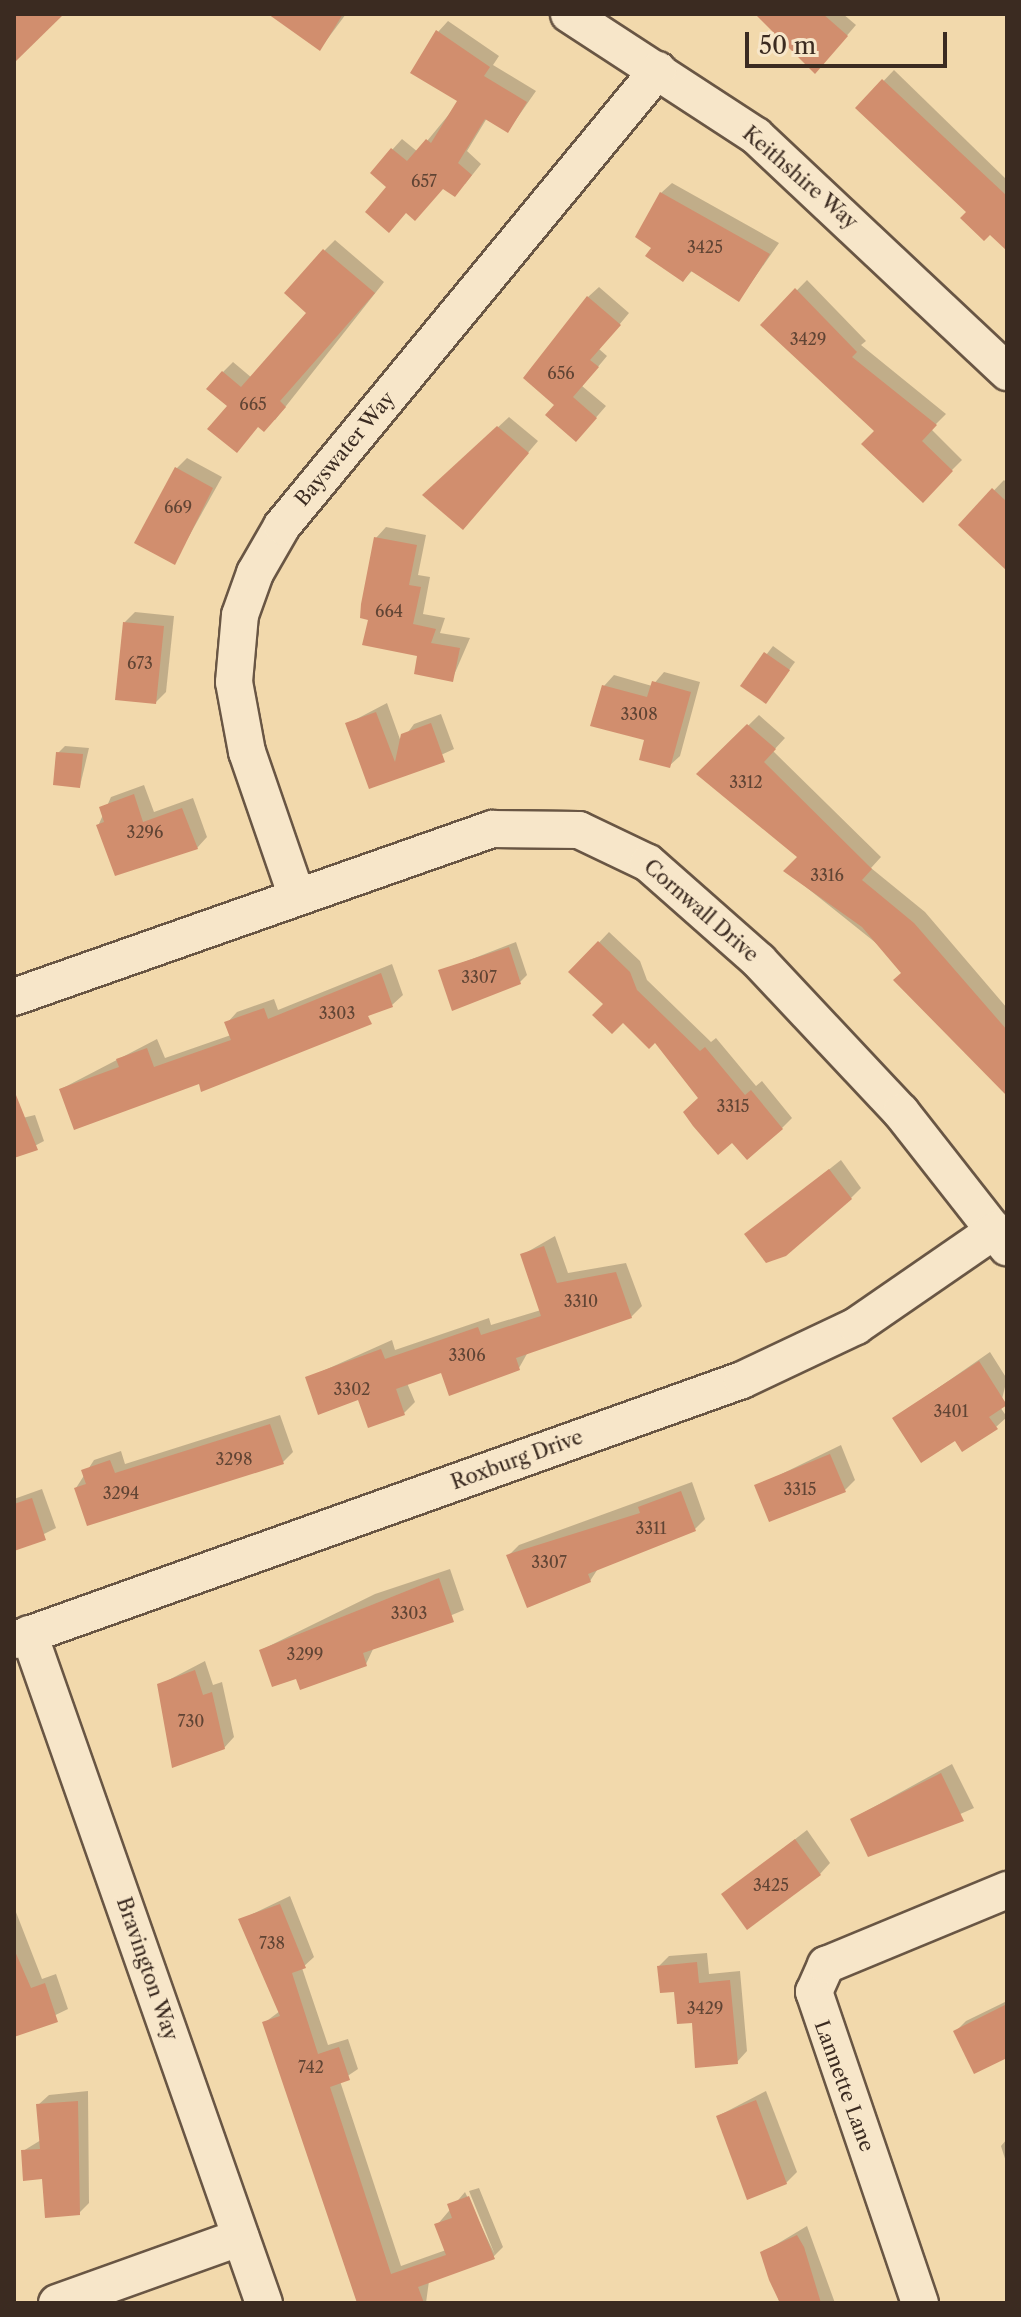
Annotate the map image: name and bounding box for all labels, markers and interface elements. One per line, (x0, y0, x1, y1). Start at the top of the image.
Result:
scale bar (749, 16, 951, 66)
text: 50 m (759, 31, 816, 60)
street label: Keithshire Way (737, 121, 863, 235)
house number: 657 (411, 171, 437, 191)
house number: 3425 (687, 237, 723, 257)
house number: 3429 (790, 329, 826, 349)
house number: 656 (547, 363, 575, 383)
street label: Bayswater Way (290, 386, 400, 512)
house number: 665 (239, 394, 267, 414)
house number: 669 (164, 497, 192, 517)
house number: 664 (375, 601, 403, 621)
house number: 673 (127, 653, 153, 673)
house number: 3308 (620, 704, 658, 724)
house number: 3312 (729, 772, 763, 792)
house number: 3296 (127, 822, 163, 842)
street label: Cornwall Drive (639, 855, 763, 967)
house number: 3316 (810, 865, 844, 885)
house number: 3307 (461, 967, 497, 987)
house number: 3303 (319, 1003, 355, 1023)
house number: 3315 (716, 1096, 750, 1116)
house number: 3310 (564, 1291, 598, 1311)
house number: 3306 (448, 1345, 486, 1365)
house number: 3302 (334, 1379, 370, 1399)
house number: 3401 (934, 1401, 968, 1421)
street label: Roxburg Drive (448, 1425, 586, 1495)
house number: 3298 (216, 1449, 252, 1469)
house number: 3315 (783, 1479, 817, 1499)
house number: 3294 (103, 1483, 139, 1503)
house number: 3311 (635, 1518, 667, 1538)
house number: 3307 (531, 1552, 567, 1572)
house number: 3303 (391, 1603, 427, 1623)
house number: 3299 (287, 1644, 323, 1664)
house number: 730 (178, 1711, 204, 1731)
house number: 3425 (753, 1875, 789, 1895)
street label: Bravington Way (111, 1894, 183, 2044)
house number: 738 (259, 1933, 285, 1953)
house number: 3429 (687, 1998, 723, 2018)
street label: Lannette Lane (809, 2017, 879, 2155)
house number: 742 (298, 2057, 324, 2077)

